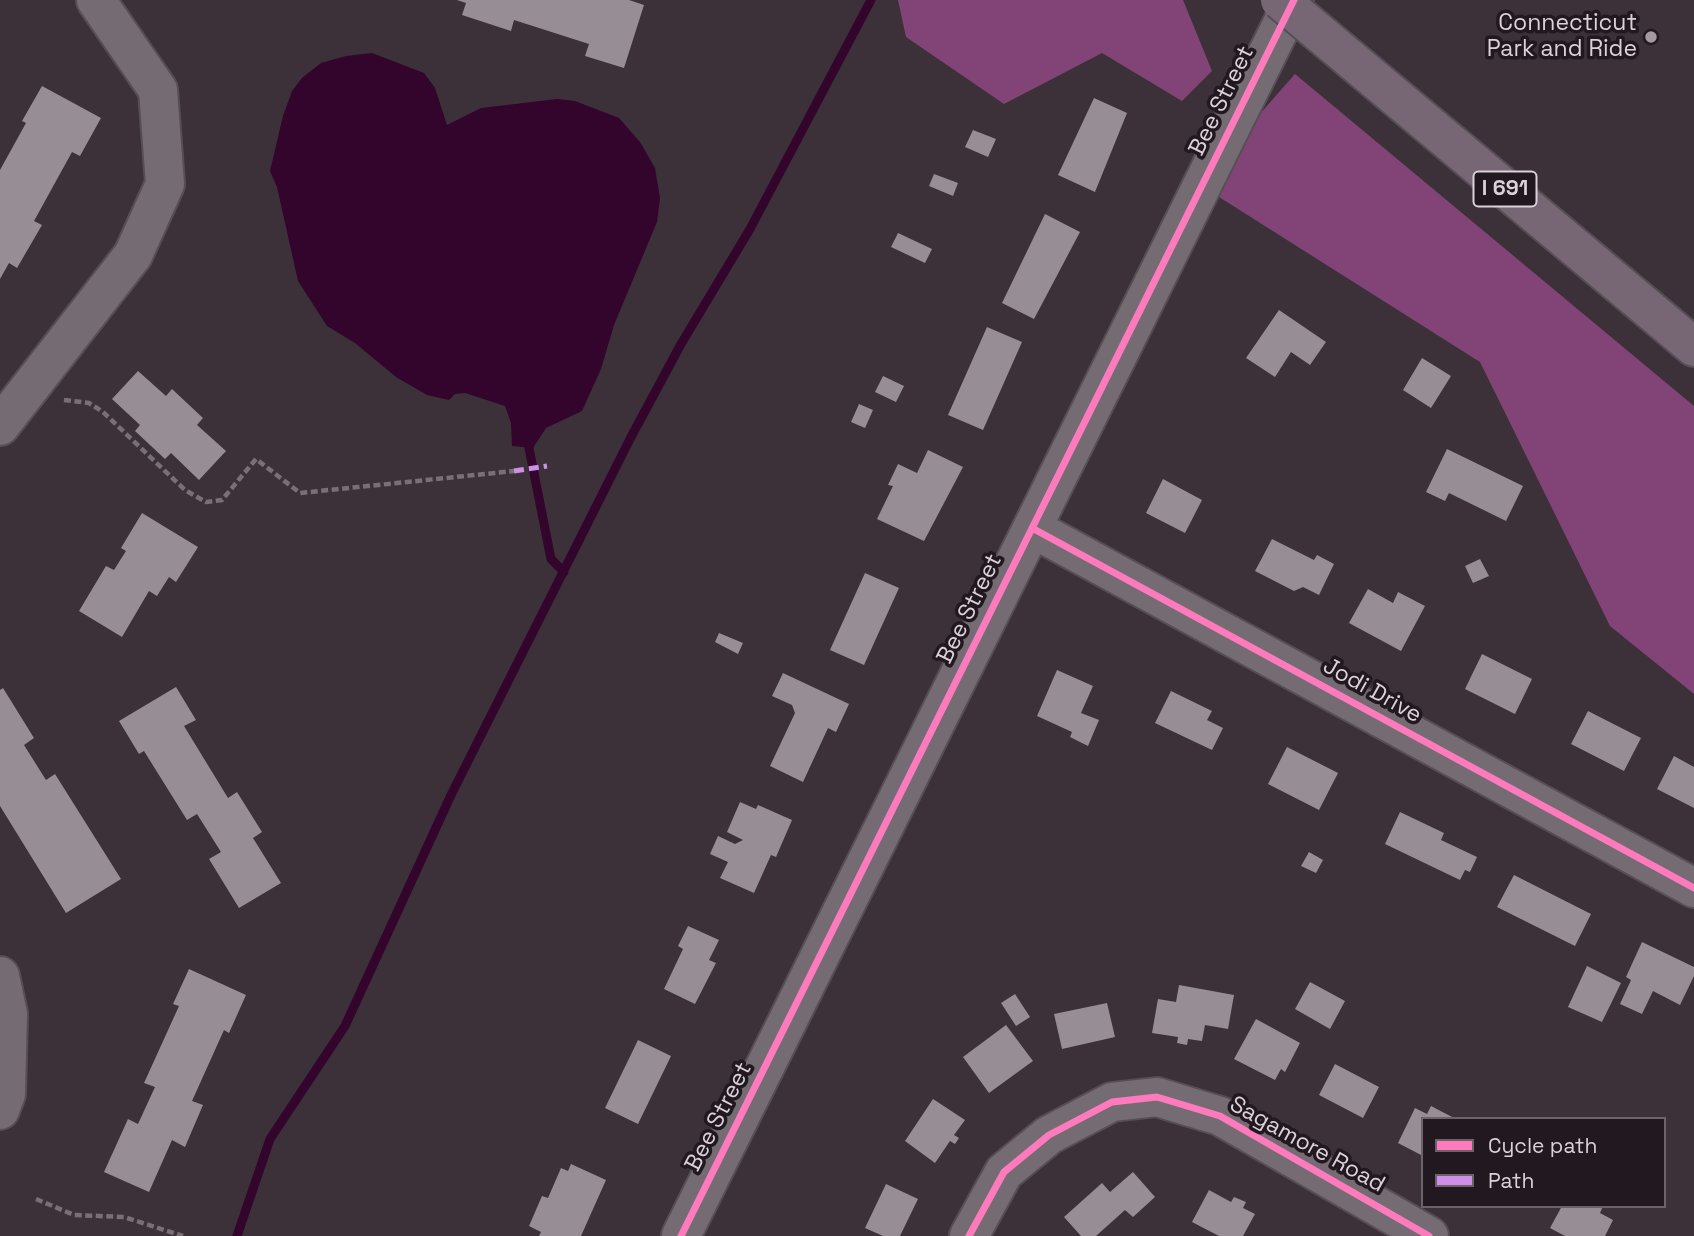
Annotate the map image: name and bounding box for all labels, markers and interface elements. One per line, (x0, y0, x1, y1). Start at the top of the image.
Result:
place label: Connecticut Park and Ride (1487, 10, 1637, 64)
marker: Connecticut Park and Ride (1643, 29, 1659, 45)
street label: Bee Street (1184, 42, 1260, 160)
road number: I 691 (1474, 172, 1536, 206)
street label: Bee Street (932, 550, 1008, 668)
street label: Jodi Drive (1318, 653, 1426, 729)
street label: Bee Street (680, 1058, 758, 1176)
street label: Sagamore Road (1225, 1091, 1389, 1199)
legend (1421, 1117, 1666, 1208)
text: Cycle path (1488, 1132, 1597, 1159)
text: Path (1488, 1167, 1534, 1194)

